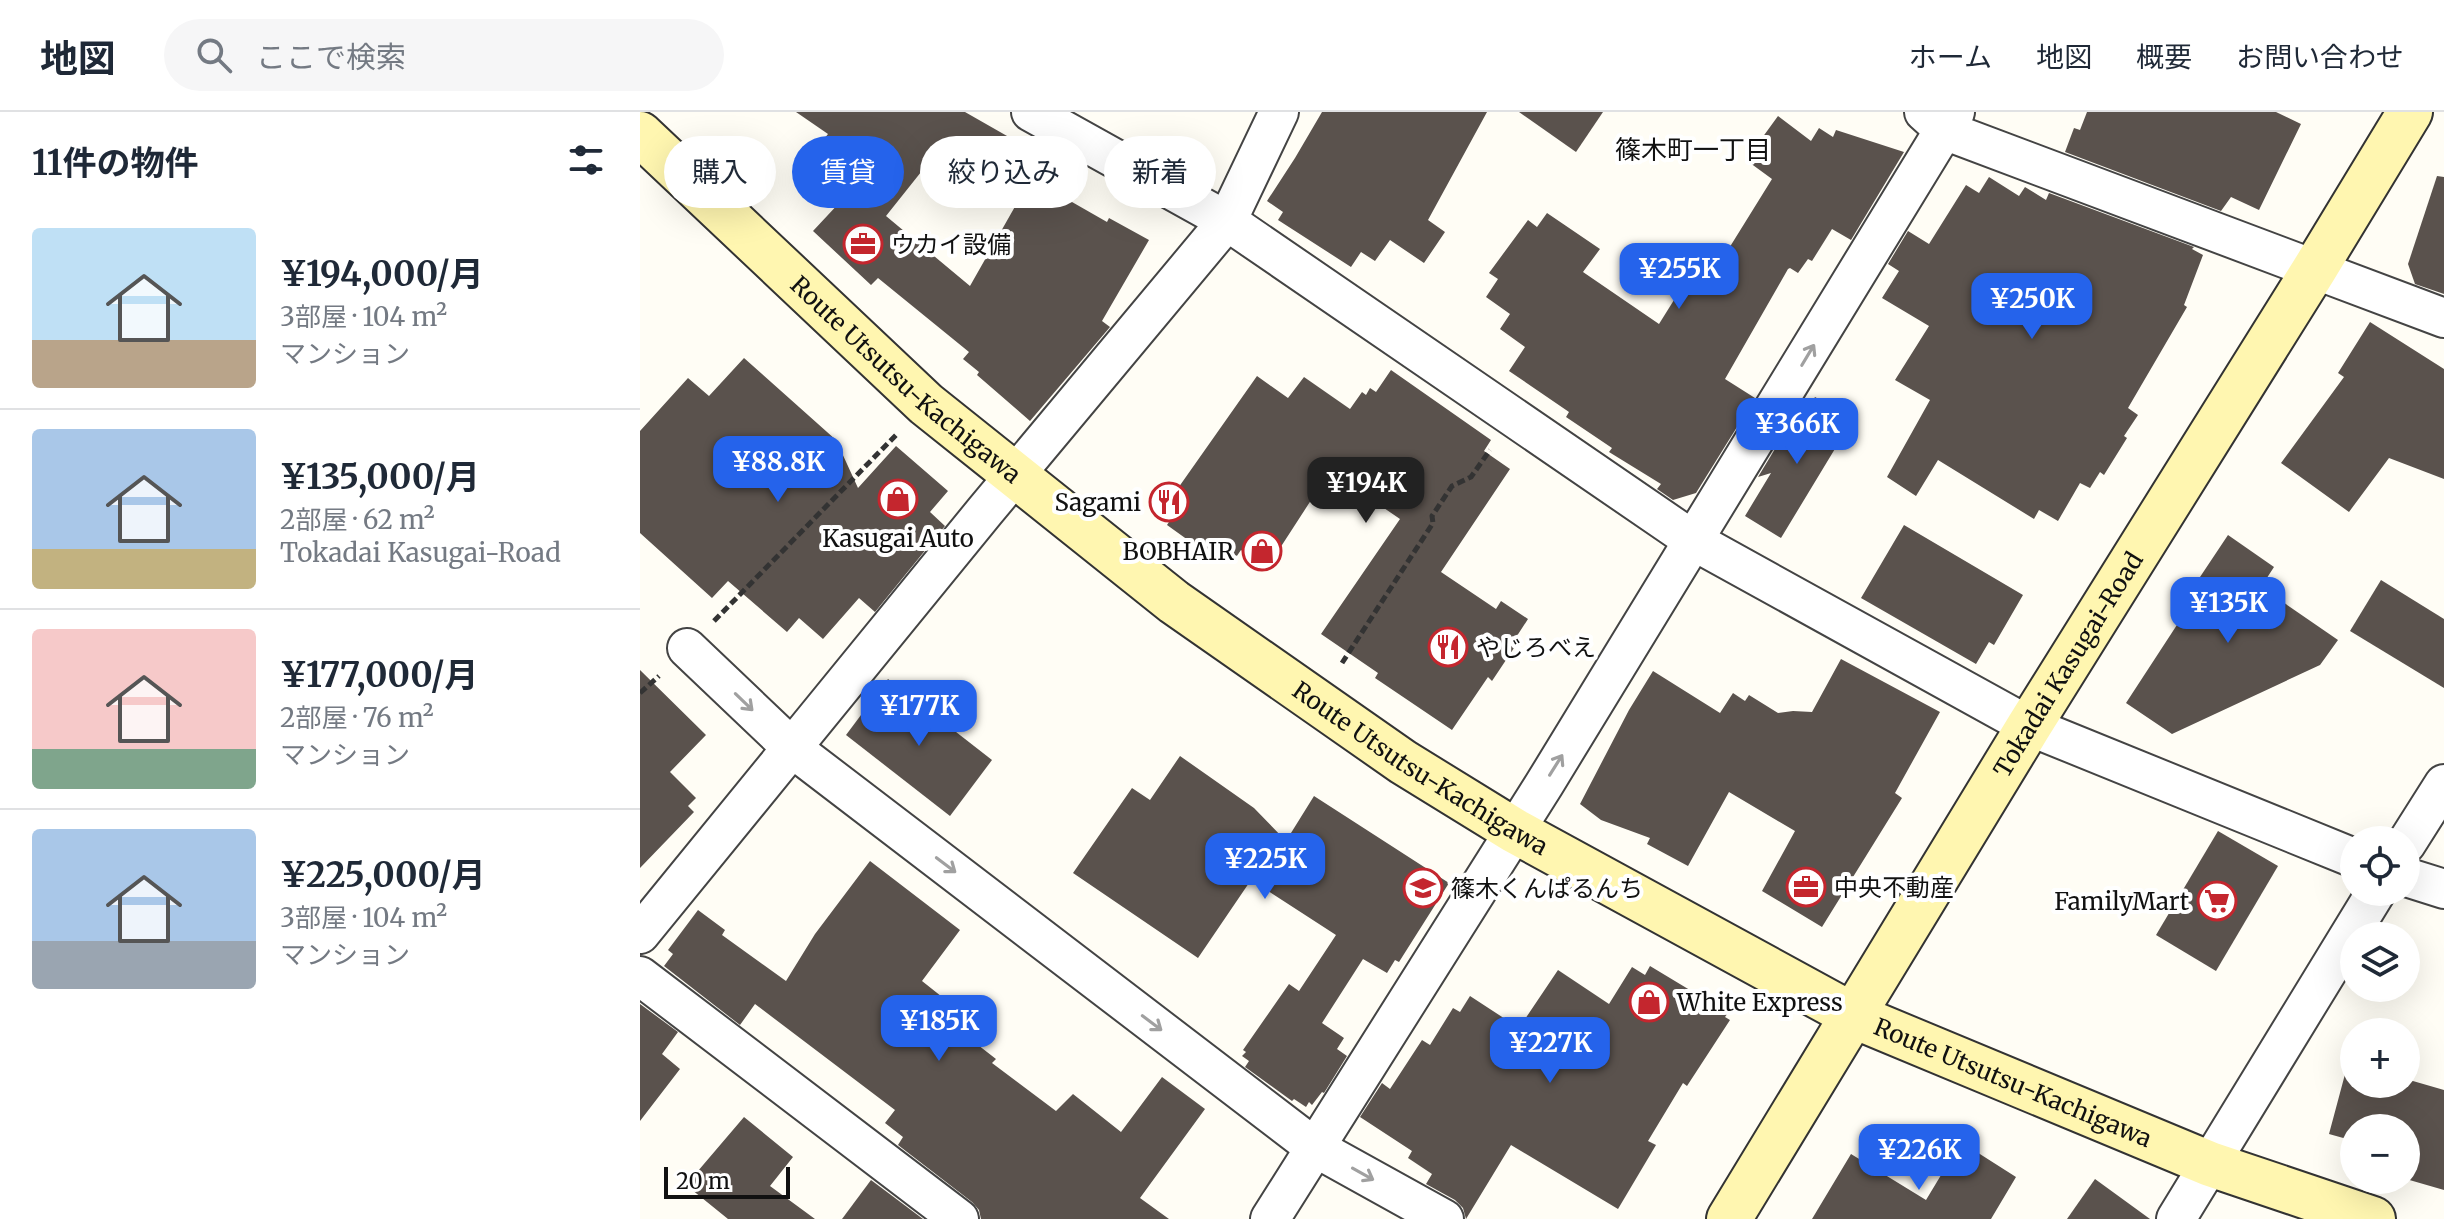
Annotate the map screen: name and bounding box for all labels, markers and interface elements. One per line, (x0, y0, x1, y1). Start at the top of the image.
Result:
search box (164, 19, 724, 91)
icon: search (192, 33, 236, 77)
text: 地図 (40, 35, 116, 82)
text: ここで検索 (256, 38, 406, 76)
text: ホーム (1909, 39, 1992, 75)
text: 地図 (2036, 39, 2092, 75)
text: 概要 (2136, 39, 2192, 75)
text: お問い合わせ (2236, 39, 2404, 75)
district label: 篠木町一丁目 (1615, 133, 1771, 166)
chip: 購入 (664, 136, 776, 208)
chip: 賃貸 (792, 136, 904, 208)
chip: 絞り込み (920, 136, 1088, 208)
chip: 新着 (1104, 136, 1216, 208)
icon: filters (564, 138, 608, 182)
text: 11件の物件 (32, 142, 199, 184)
office icon: ウカイ設備 (842, 223, 884, 265)
place label: ウカイ設備 (891, 229, 1011, 260)
pin: ¥255K (1623, 243, 1735, 311)
text: ¥255K (1638, 252, 1720, 285)
text: ¥194,000/月 (280, 253, 484, 295)
icon: home (96, 260, 192, 356)
street label: Route Utsutsu-Kachigawa (784, 269, 1028, 490)
pin: ¥250K (1976, 273, 2088, 341)
text: ¥250K (1989, 282, 2075, 315)
text: 3部屋 · 104 m² (280, 300, 447, 333)
text: マンション (280, 337, 410, 370)
one-way arrow (1800, 344, 1816, 367)
pin: ¥366K (1741, 398, 1853, 466)
text: ¥366K (1754, 407, 1840, 440)
pin: ¥88.8K (713, 436, 843, 504)
text: ¥88.8K (731, 445, 825, 478)
text: ¥135,000/月 (280, 456, 480, 498)
pin: ¥194K (1310, 457, 1422, 525)
icon: home (96, 461, 192, 557)
text: ¥194K (1325, 466, 1407, 499)
shop icon: Kasugai Auto (877, 478, 919, 520)
restaurant icon: Sagami (1148, 481, 1190, 523)
place label: Sagami (1055, 487, 1141, 518)
text: 2部屋 · 62 m² (280, 503, 435, 536)
place label: Kasugai Auto (822, 523, 974, 554)
shop icon: BOBHAIR (1241, 530, 1283, 572)
text: Tokadai Kasugai-Road (280, 536, 561, 569)
place label: BOBHAIR (1123, 536, 1234, 567)
street label: Tokadai Kasugai-Road (1986, 546, 2150, 783)
pin: ¥135K (2172, 577, 2284, 645)
text: ¥135K (2188, 586, 2268, 619)
restaurant icon: やじろべえ (1427, 626, 1469, 668)
place label: やじろべえ (1476, 632, 1596, 663)
text: ¥177,000/月 (280, 654, 478, 696)
icon: home (96, 661, 192, 757)
street label: Route Utsutsu-Kachigawa (1287, 674, 1554, 862)
pin: ¥177K (863, 680, 975, 748)
text: ¥177K (879, 689, 959, 722)
one-way arrow (733, 693, 753, 711)
text: 2部屋 · 76 m² (280, 701, 434, 734)
text: マンション (280, 738, 410, 771)
one-way arrow (1548, 754, 1564, 777)
map controls (2340, 826, 2420, 1194)
button: locate (2340, 826, 2420, 906)
pin: ¥225K (1209, 833, 1321, 901)
text: ¥225K (1223, 842, 1307, 875)
text: ¥225,000/月 (280, 854, 486, 896)
one-way arrow (935, 857, 956, 874)
icon: home (96, 861, 192, 957)
office icon: 中央不動産 (1785, 866, 1827, 908)
school or university icon: 篠木くんぱるんち (1402, 867, 1444, 909)
place label: 中央不動産 (1834, 872, 1954, 903)
place label: 篠木くんぱるんち (1451, 873, 1643, 904)
supermarket icon: FamilyMart (2196, 880, 2238, 922)
place label: FamilyMart (2054, 886, 2190, 917)
text: 3部屋 · 104 m² (280, 901, 447, 934)
button: layers (2340, 922, 2420, 1002)
text: マンション (280, 938, 410, 971)
shop icon: White Express (1628, 981, 1670, 1023)
place label: White Express (1676, 987, 1843, 1018)
pin: ¥185K (883, 995, 995, 1063)
text: ¥185K (899, 1004, 979, 1037)
street label: Route Utsutsu-Kachigawa (1869, 1011, 2157, 1154)
one-way arrow (1141, 1015, 1162, 1032)
pin: ¥227K (1494, 1017, 1606, 1085)
button: + (2340, 1018, 2420, 1098)
text: ¥227K (1508, 1026, 1592, 1059)
button: − (2340, 1114, 2420, 1194)
pin: ¥226K (1863, 1124, 1975, 1192)
text: ¥226K (1877, 1133, 1961, 1166)
scale bar (664, 1163, 790, 1199)
text: 20 m (676, 1167, 730, 1195)
one-way arrow (1351, 1167, 1375, 1182)

